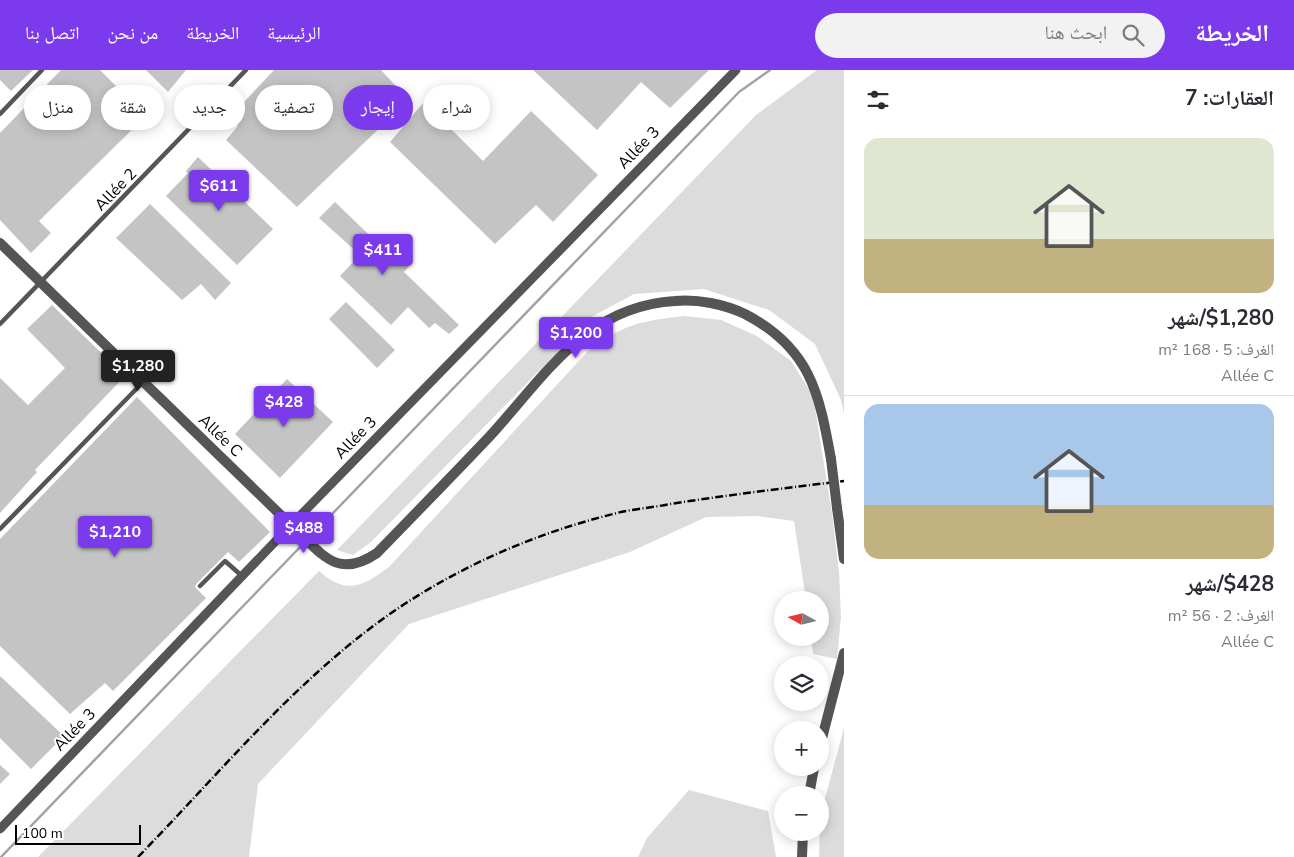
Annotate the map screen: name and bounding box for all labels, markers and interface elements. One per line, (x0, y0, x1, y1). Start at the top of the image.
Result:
search box (815, 13, 1165, 58)
text: الخريطة (1195, 17, 1269, 49)
text: ابحث هنا (1045, 20, 1107, 46)
text: اتصل بنا (25, 21, 80, 45)
text: من نحن (108, 21, 158, 45)
text: الخريطة (186, 21, 239, 45)
text: الرئيسية (267, 21, 321, 45)
icon: search (1119, 21, 1147, 49)
text: العقارات: 7 (1185, 84, 1274, 112)
chip: منزل (24, 85, 91, 130)
chip: شقة (101, 85, 164, 130)
chip: جديد (174, 85, 245, 130)
chip: تصفية (255, 85, 333, 130)
chip: إيجار (343, 85, 413, 130)
chip: شراء (423, 85, 490, 130)
icon: filters (864, 86, 892, 114)
street label: Allée 3 (613, 121, 665, 174)
street label: Allée 2 (90, 163, 142, 216)
pin: $611 (189, 170, 249, 212)
icon: home (1024, 171, 1114, 261)
text: $611 (200, 175, 238, 197)
pin: $411 (353, 234, 413, 276)
text: $411 (364, 239, 402, 261)
text: $1,280/شهر (1168, 304, 1274, 332)
pin: $1,200 (535, 316, 617, 359)
text: $1,200 (550, 322, 602, 344)
text: الغرف: 5 · 168 m² (1158, 339, 1274, 361)
pin: $1,280 (97, 350, 179, 392)
text: $1,280 (112, 355, 164, 377)
text: Allée C (1221, 365, 1274, 387)
pin: $428 (254, 386, 314, 428)
text: $428 (265, 391, 303, 413)
street label: Allée C (194, 409, 247, 462)
street label: Allée 3 (330, 411, 382, 464)
icon: home (1024, 436, 1114, 526)
pin: $488 (274, 512, 334, 554)
pin: $1,210 (74, 516, 156, 558)
text: $488 (285, 517, 323, 539)
text: $1,210 (89, 521, 141, 543)
text: $428/شهر (1186, 570, 1274, 598)
north arrow (774, 591, 829, 646)
map controls (774, 591, 829, 841)
text: الغرف: 2 · 56 m² (1168, 605, 1274, 627)
text: Allée C (1221, 631, 1274, 653)
button: layers (774, 656, 829, 711)
street label: Allée 3 (49, 703, 101, 756)
button: + (774, 721, 829, 776)
button: − (774, 786, 829, 841)
scale bar (15, 822, 141, 845)
text: 100 m (22, 824, 63, 843)

